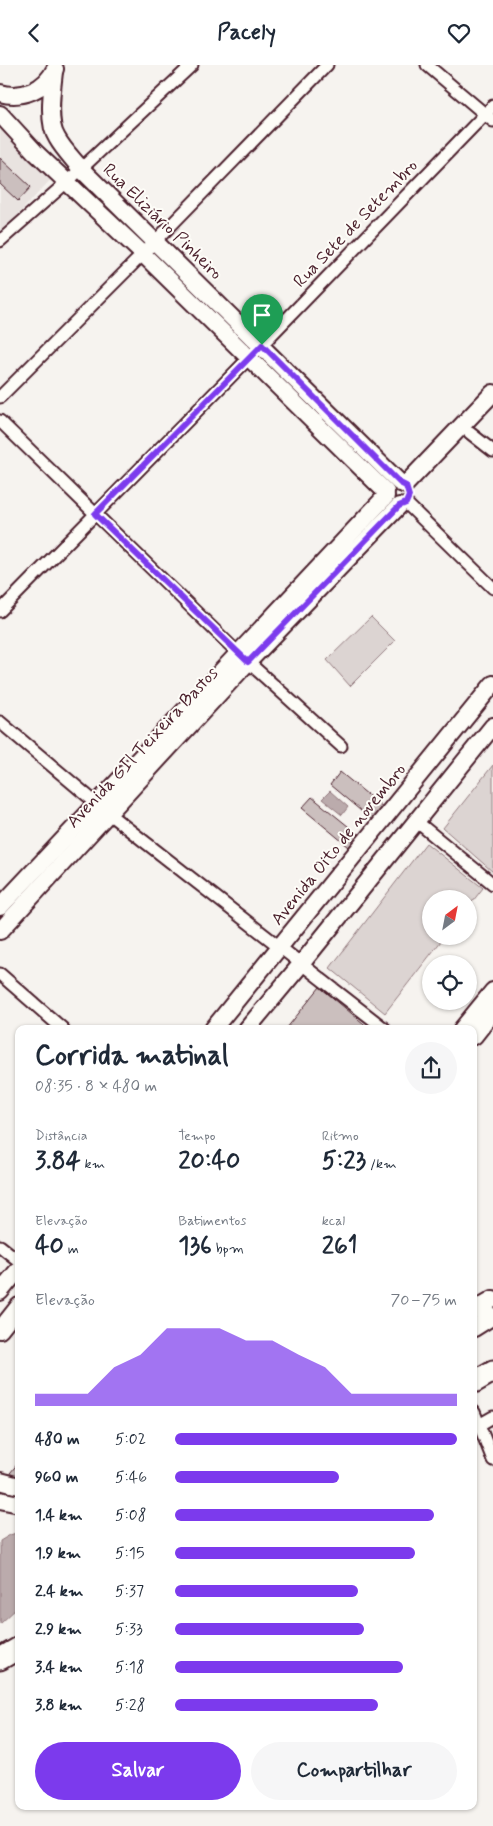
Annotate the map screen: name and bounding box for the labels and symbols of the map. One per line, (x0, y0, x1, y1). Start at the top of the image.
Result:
street label: Rua Sete de Setembro (288, 154, 423, 293)
street label: Rua Eliziário Pinheiro (97, 158, 227, 285)
pin (241, 294, 283, 345)
street label: Avenida GIl Teixeira Bastos (62, 662, 224, 833)
street label: Avenida Oito de novembro (266, 759, 412, 931)
north arrow (422, 890, 478, 945)

